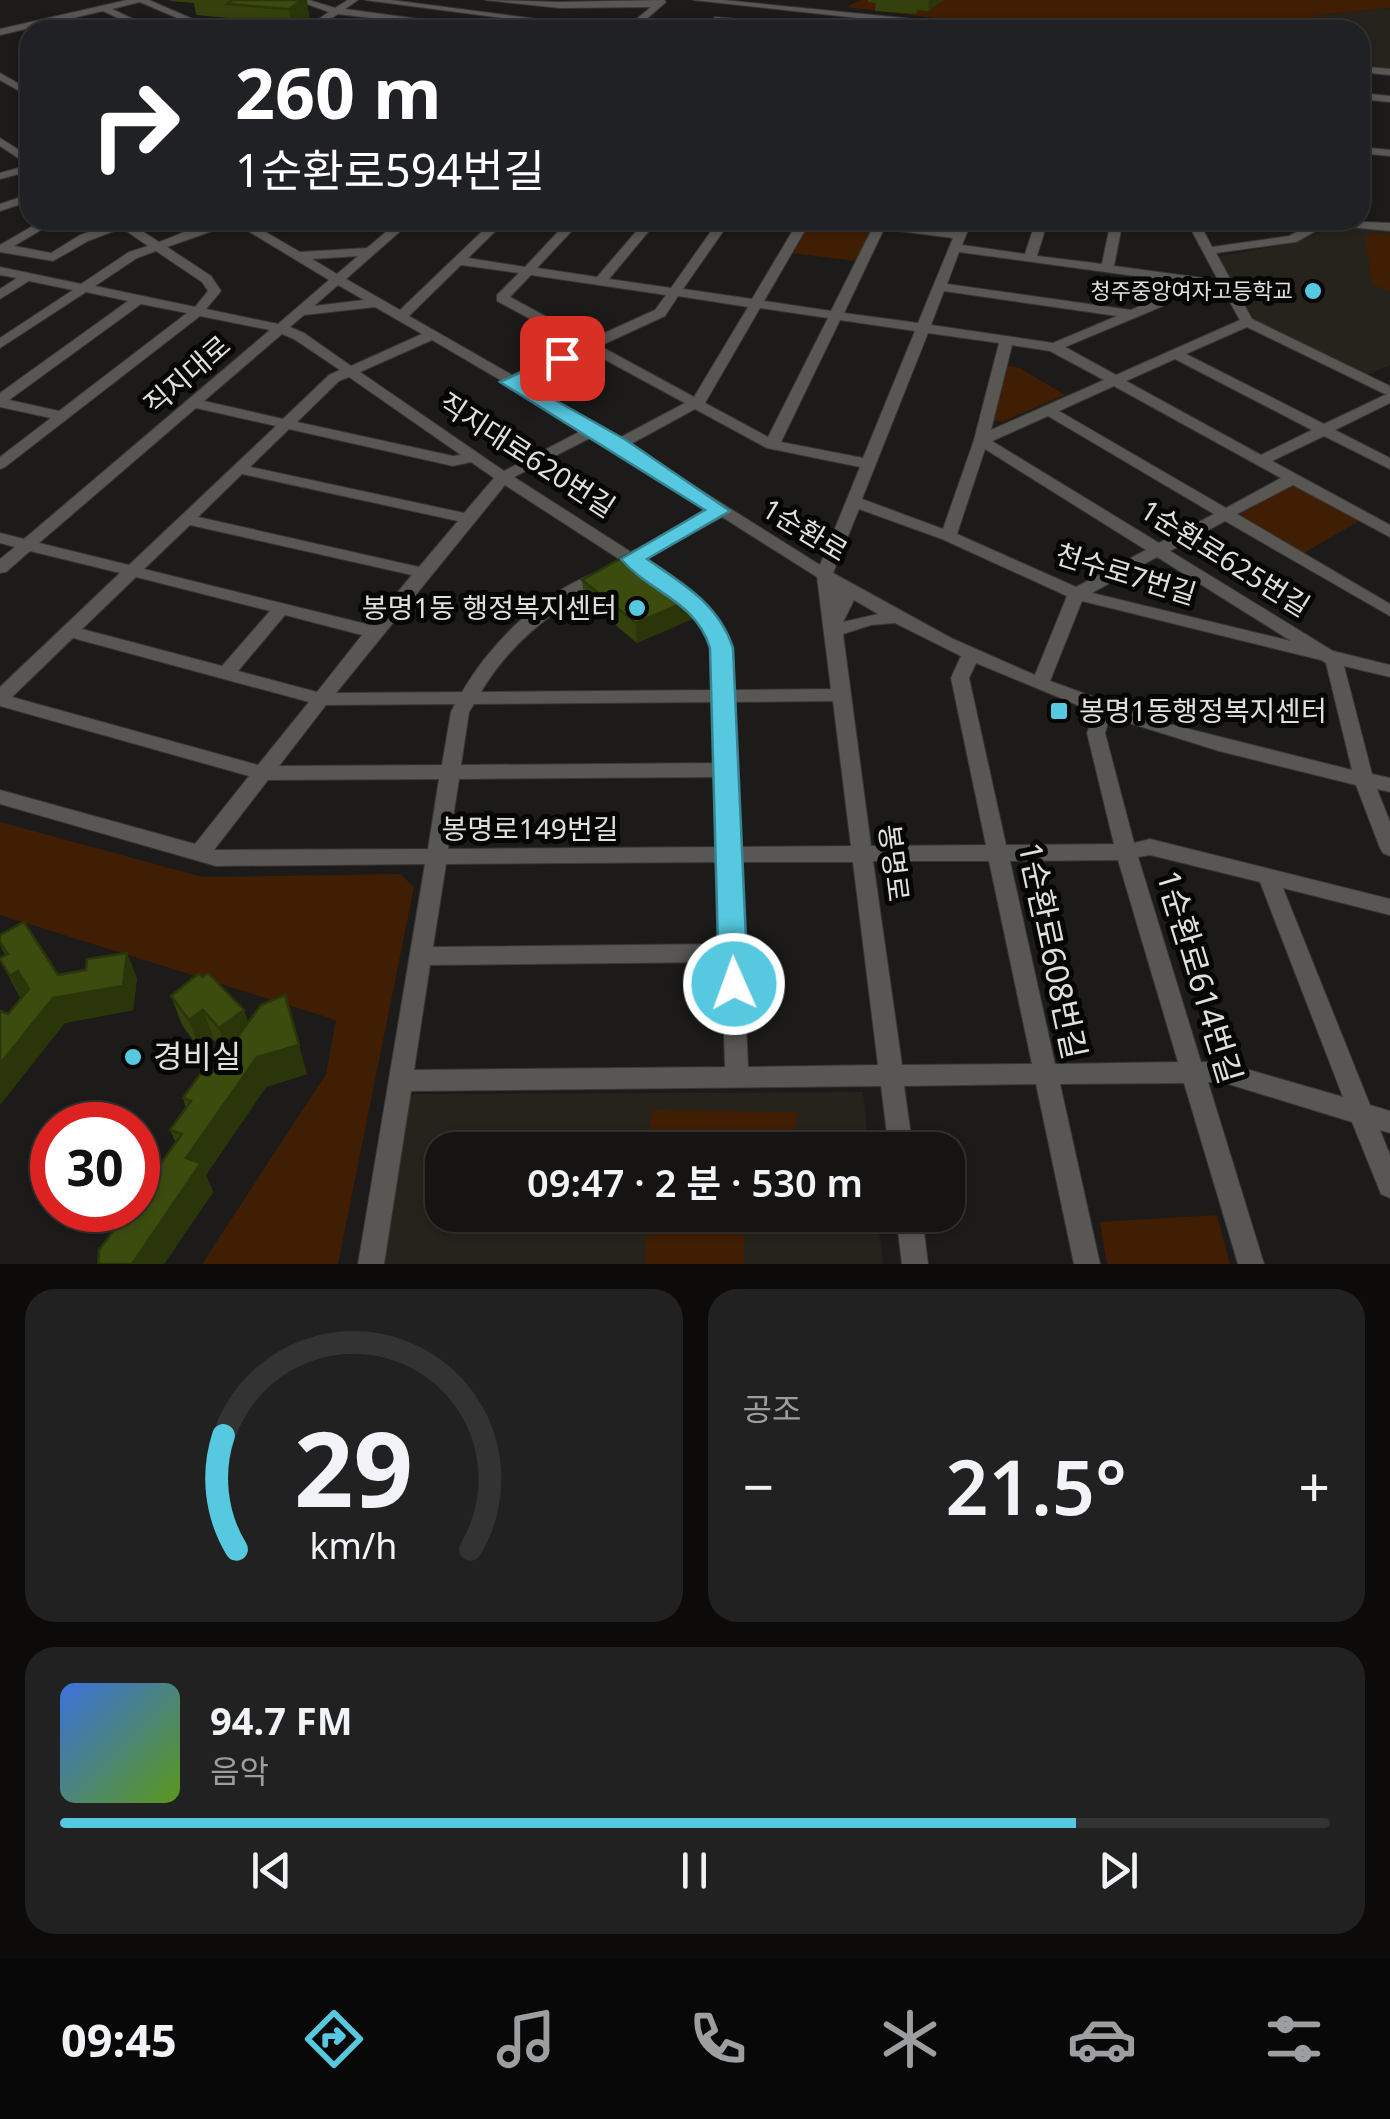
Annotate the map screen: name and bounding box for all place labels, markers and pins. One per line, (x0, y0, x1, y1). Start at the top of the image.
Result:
place label: 청주중앙여자고등학교 (1091, 275, 1293, 305)
marker: 청주중앙여자고등학교 (1302, 280, 1324, 302)
pin (520, 316, 605, 401)
place label: 봉명1동 행정복지센터 (362, 588, 617, 626)
marker: 봉명1동 행정복지센터 (626, 597, 648, 619)
place label: 봉명1동행정복지센터 (1079, 691, 1327, 729)
marker: 봉명1동행정복지센터 (1048, 700, 1070, 722)
place label: 경비실 (153, 1034, 241, 1077)
marker: 경비실 (122, 1046, 144, 1068)

